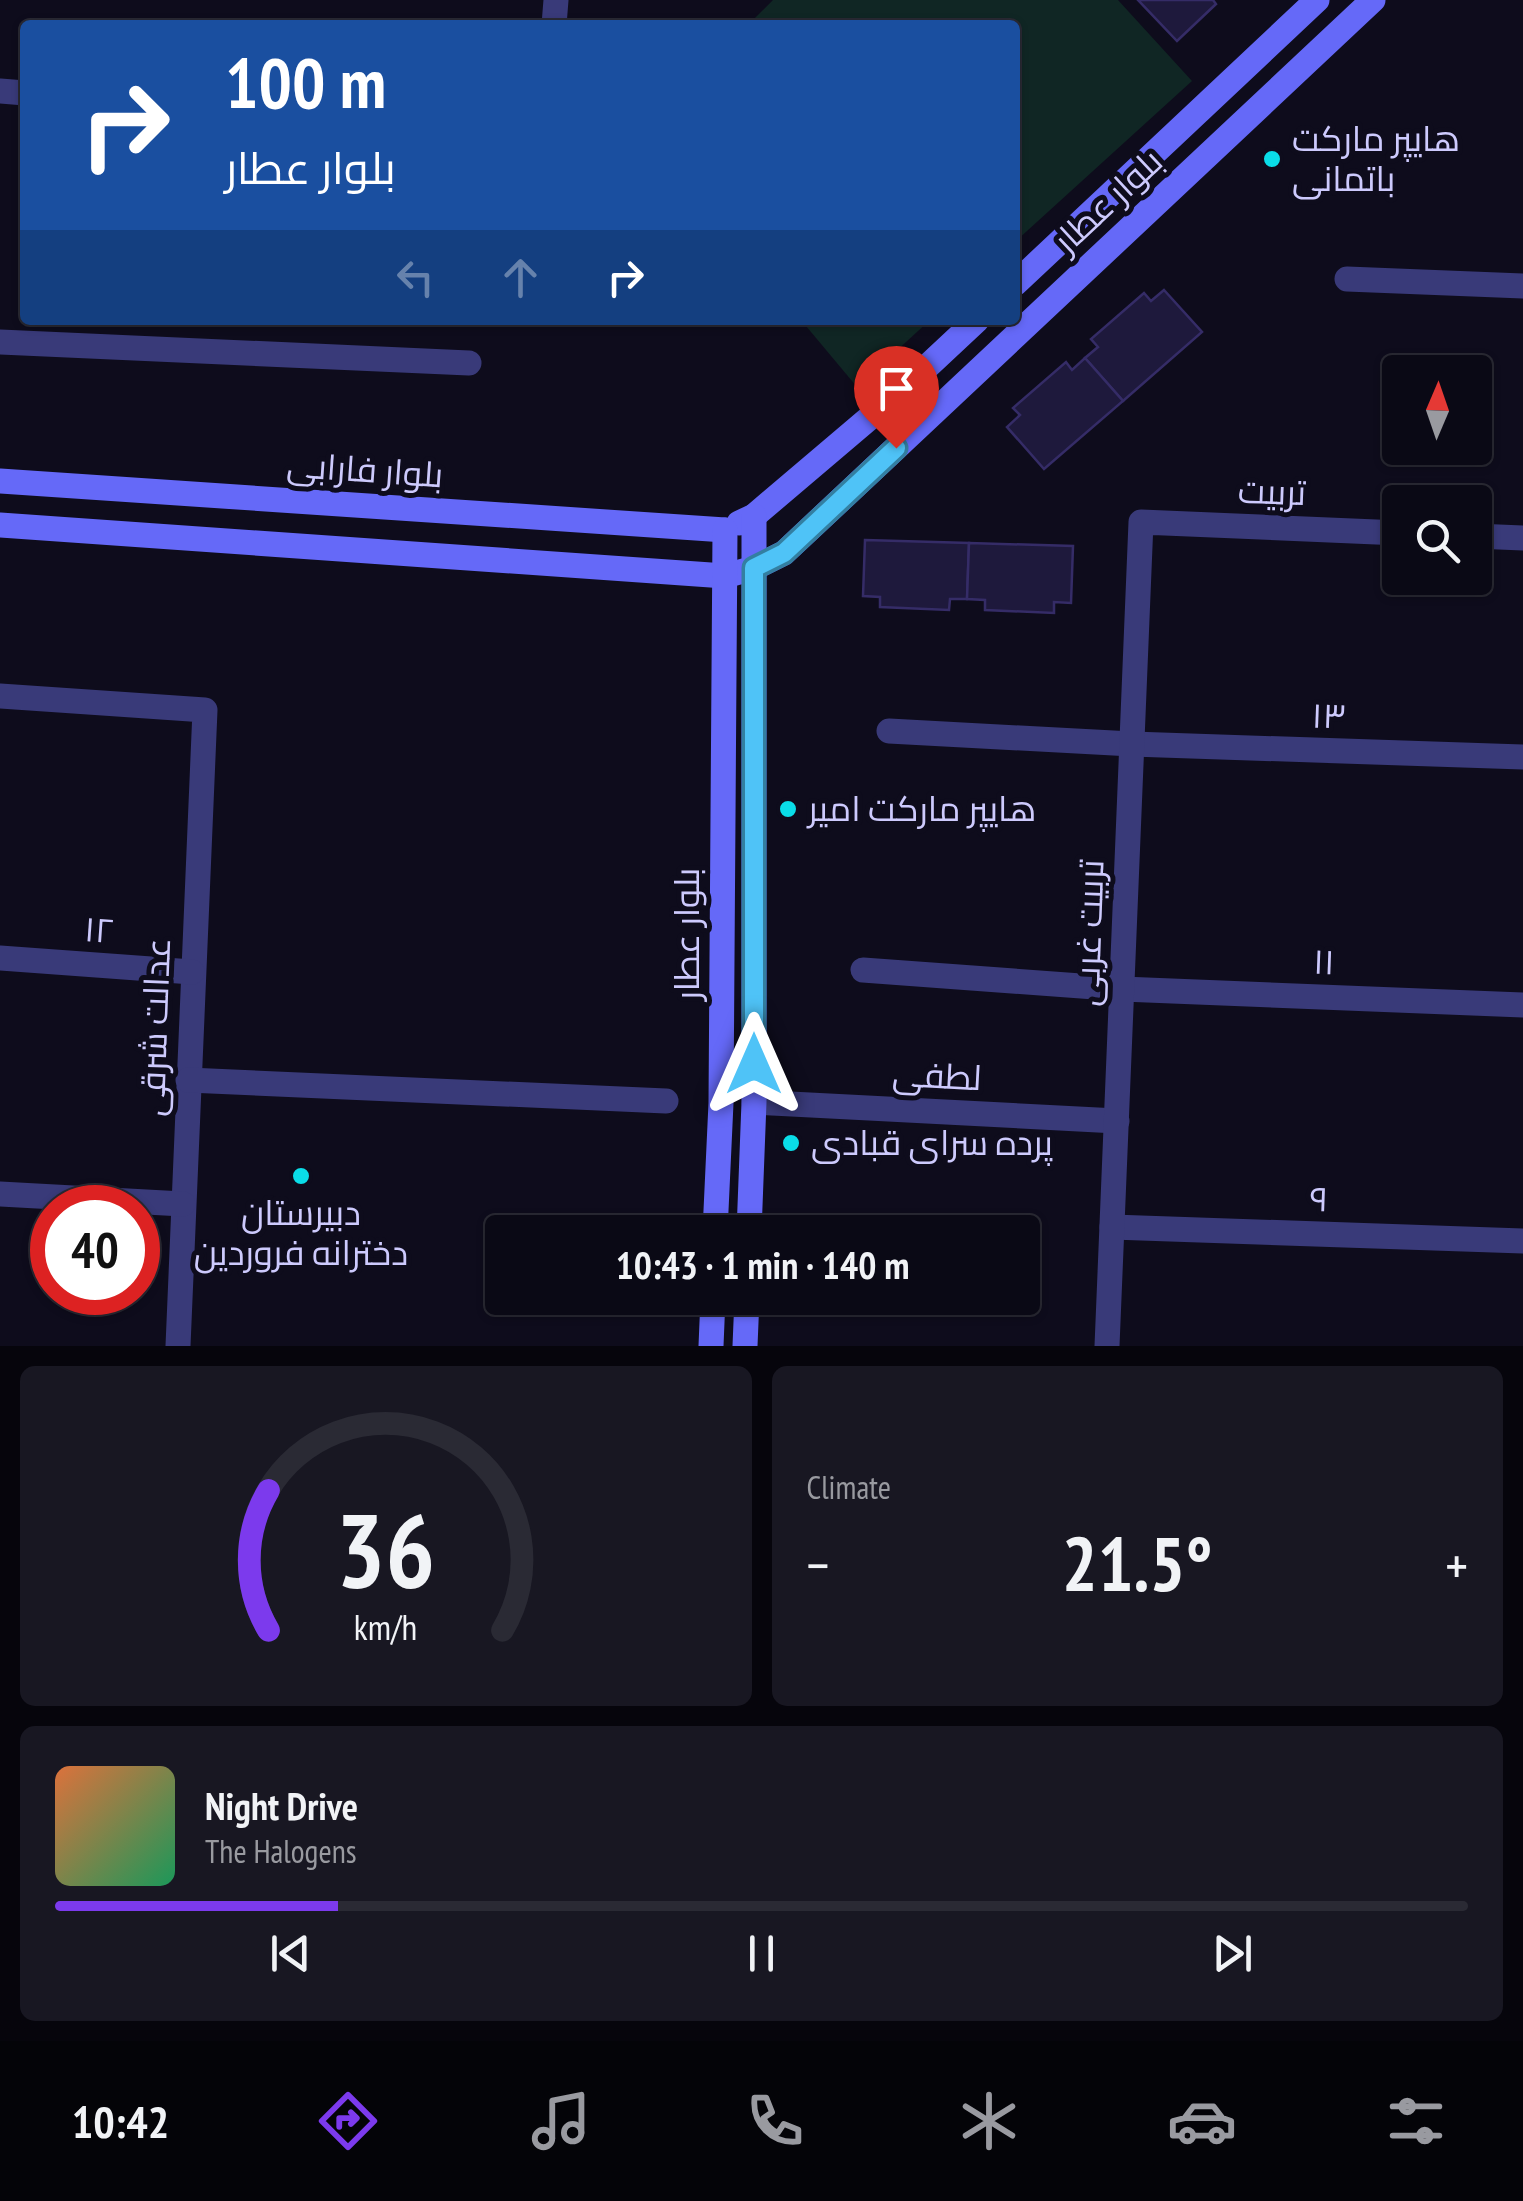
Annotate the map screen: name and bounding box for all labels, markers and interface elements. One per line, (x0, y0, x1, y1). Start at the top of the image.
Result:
text: 100 m (225, 37, 386, 127)
icon: right (60, 60, 190, 190)
place label: هایپر مارکت باتمانی (1292, 115, 1460, 201)
text: بلوار عطار (225, 138, 396, 196)
street label: بلوار عطار (1042, 138, 1172, 264)
marker: هایپر مارکت باتمانی (1261, 148, 1283, 170)
icon: left (388, 250, 443, 305)
icon: ahead (493, 250, 548, 305)
icon: right (598, 250, 653, 305)
pin (854, 346, 939, 449)
north arrow (1382, 355, 1492, 465)
map controls (1382, 355, 1492, 595)
icon: arrive (869, 361, 924, 416)
street label: بلوار فارابی (285, 441, 445, 497)
street label: تربیت (1237, 467, 1307, 515)
button: search (1382, 485, 1492, 595)
street label: ۱۳ (1311, 691, 1347, 739)
place label: هایپر مارکت امیر (806, 785, 1036, 832)
marker: هایپر مارکت امیر (777, 798, 799, 820)
street label: تربیت غربی (1062, 859, 1114, 1007)
street label: بلوار عطار (663, 868, 709, 1002)
street label: ۱۲ (83, 905, 115, 953)
street label: عدالت شرقی (128, 937, 180, 1117)
street label: ۱۱ (1312, 938, 1336, 984)
position arrow (702, 1012, 806, 1116)
street label: لطفی (891, 1050, 983, 1100)
place label: پرده سرای قبادی (811, 1119, 1053, 1166)
marker: پرده سرای قبادی (780, 1132, 802, 1154)
marker: دبیرستان دخترانه فروردین (290, 1165, 312, 1187)
street label: ۹ (1309, 1175, 1329, 1221)
speed limit sign: 40 (30, 1185, 160, 1315)
place label: دبیرستان دخترانه فروردین (194, 1189, 408, 1275)
text: 10:43 · 1 min · 140 m (616, 1240, 909, 1289)
text: Climate (807, 1466, 891, 1508)
text: 36 (336, 1482, 435, 1617)
text: 21.5° (1062, 1515, 1213, 1612)
text: − (807, 1529, 829, 1600)
text: + (1445, 1529, 1468, 1600)
text: km/h (354, 1604, 417, 1650)
text: Night Drive (205, 1781, 358, 1830)
text: The Halogens (205, 1830, 357, 1872)
icon: previous (263, 1926, 318, 1981)
icon: pause (734, 1926, 789, 1981)
icon: next (1205, 1926, 1260, 1981)
icon: directions (313, 2086, 383, 2156)
icon: music (526, 2086, 596, 2156)
icon: phone (740, 2086, 810, 2156)
icon: climate (954, 2086, 1024, 2156)
icon: car (1167, 2086, 1237, 2156)
icon: filters (1381, 2086, 1451, 2156)
text: 10:42 (72, 2092, 169, 2150)

